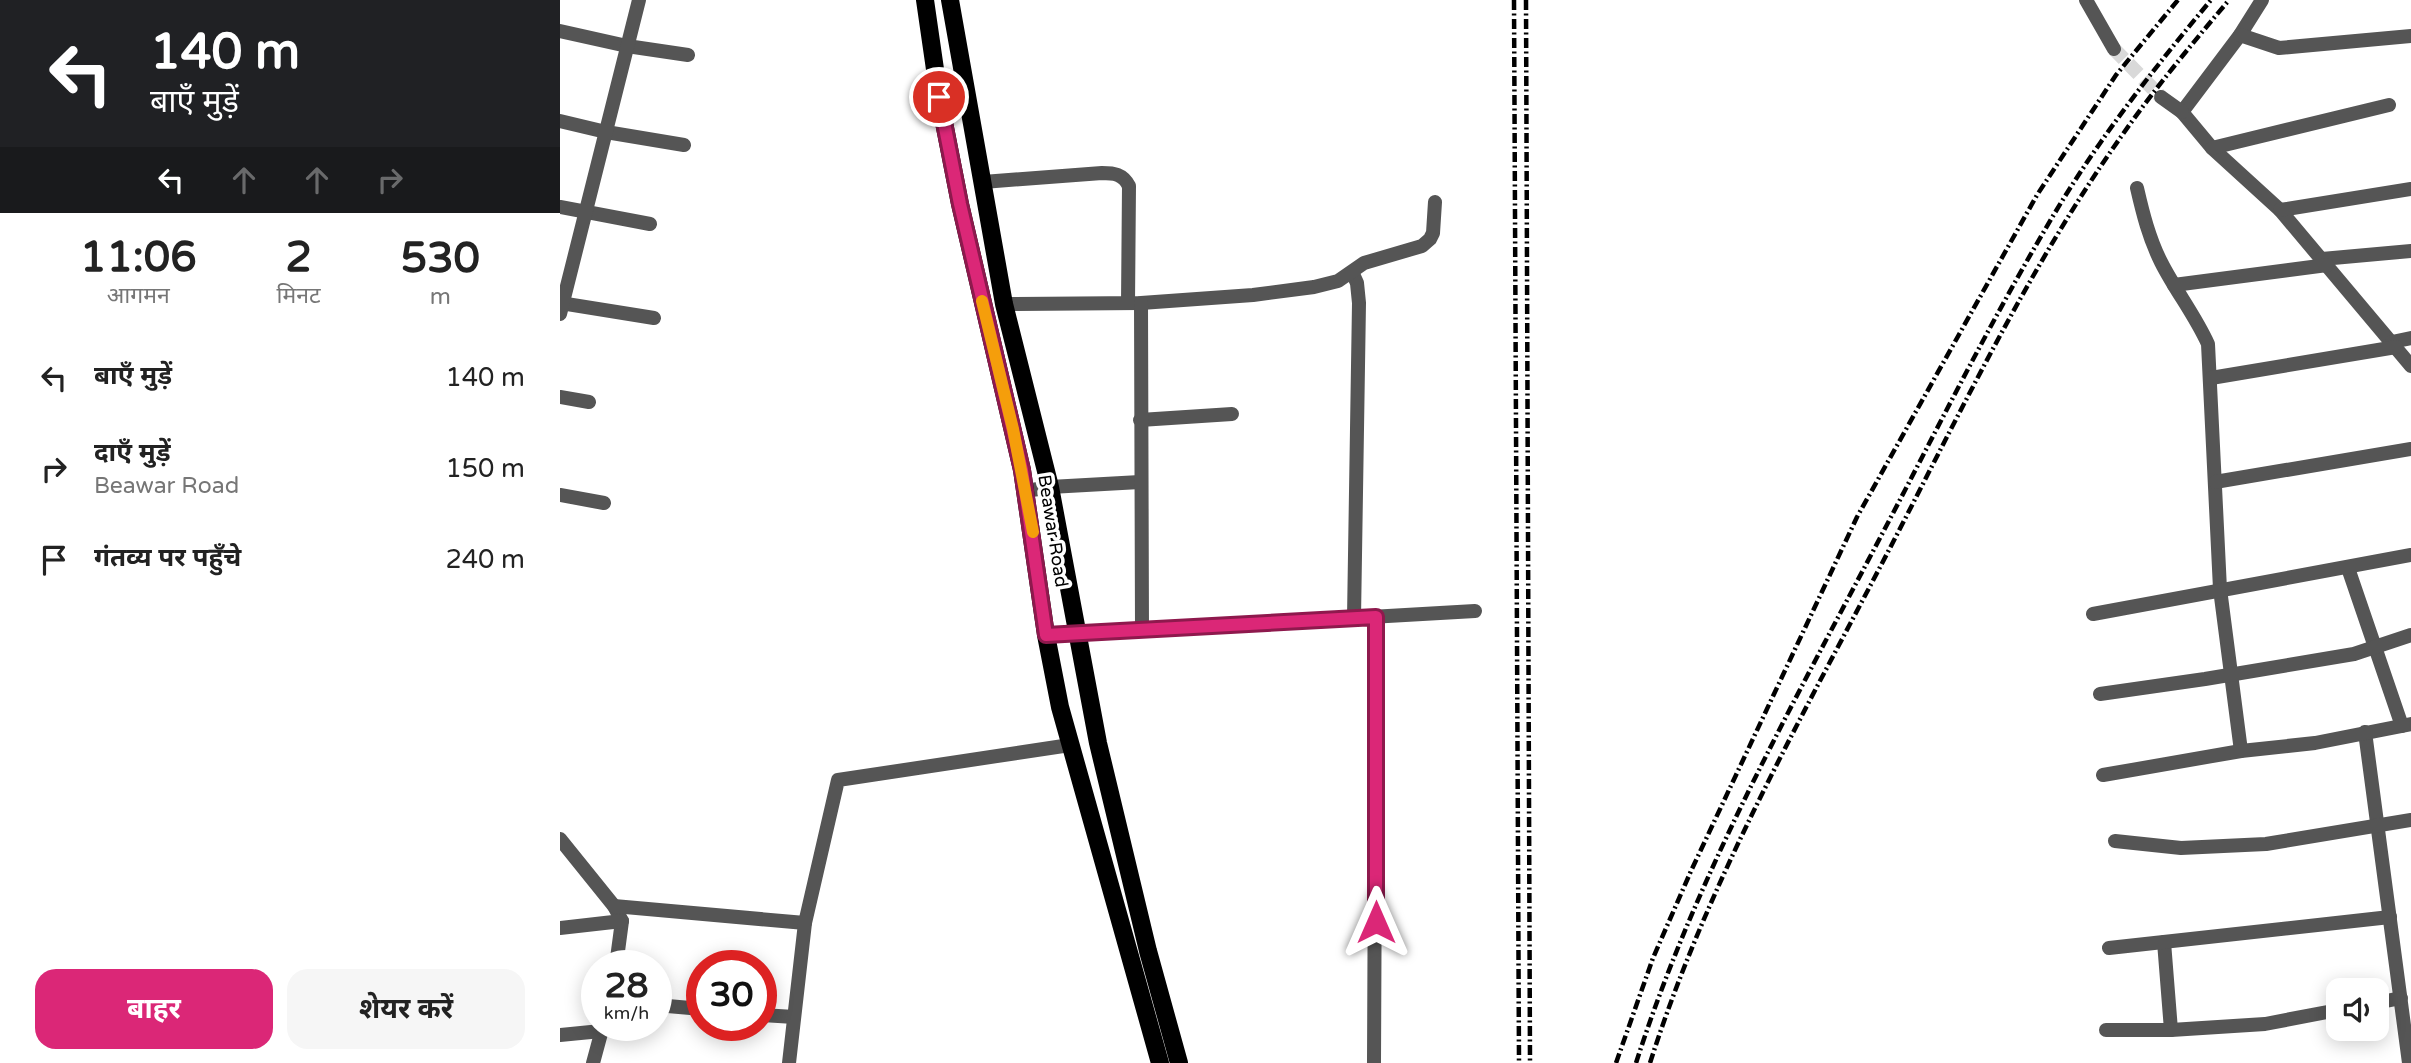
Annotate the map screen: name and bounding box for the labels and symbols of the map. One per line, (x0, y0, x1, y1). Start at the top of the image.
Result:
pin (909, 67, 969, 127)
street label: Beawar Road (1033, 473, 1073, 589)
position arrow (1339, 885, 1413, 959)
speed limit sign: 30 (686, 950, 777, 1041)

